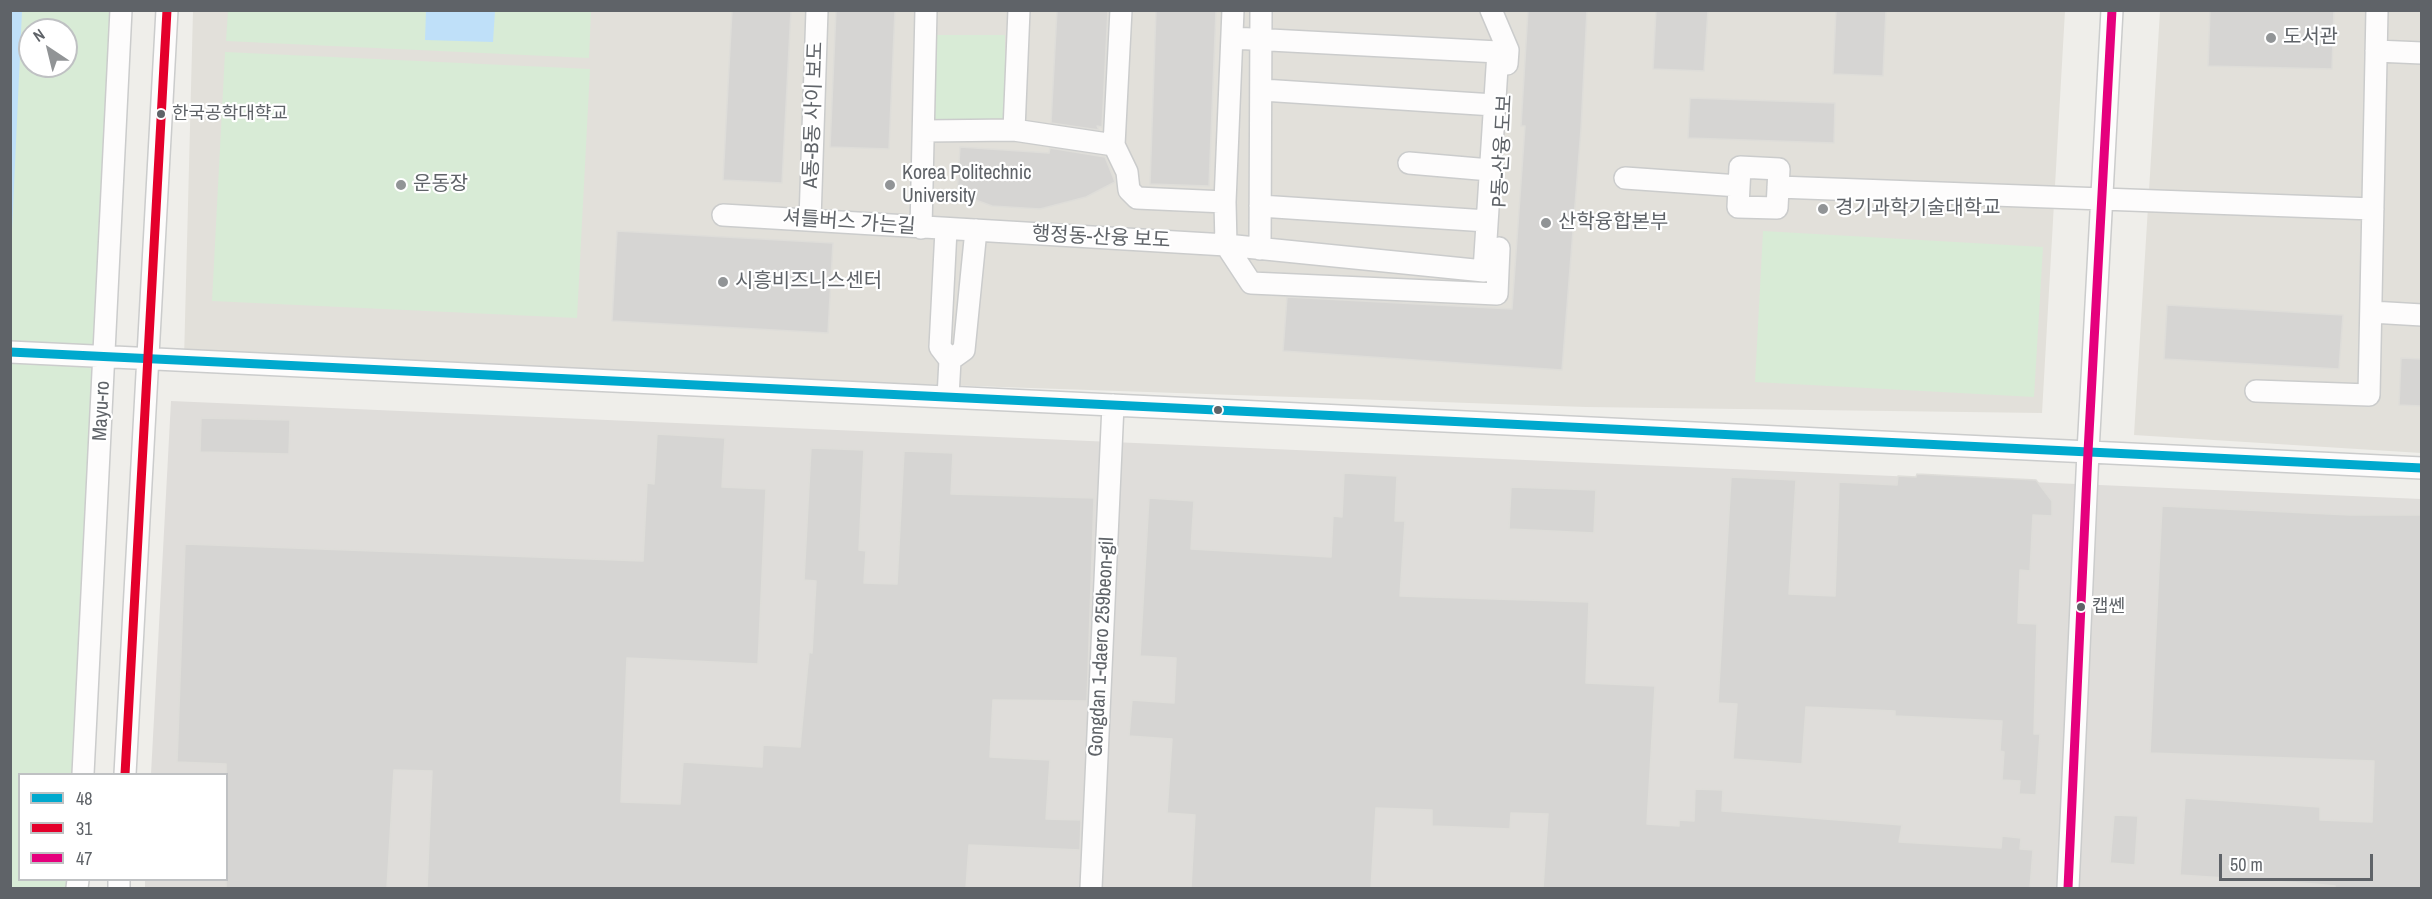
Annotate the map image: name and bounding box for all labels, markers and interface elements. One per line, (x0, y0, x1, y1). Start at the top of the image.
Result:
north arrow (18, 18, 78, 78)
text: N (29, 23, 49, 47)
place label: 도서관 (2283, 26, 2338, 50)
marker: 도서관 (2264, 31, 2278, 45)
street label: A동-B동 사이 보도 (799, 41, 829, 189)
street label: P동-산융 도보 (1488, 94, 1518, 208)
place label: 한국공학대햑교 (172, 103, 288, 125)
marker: 한국공학대햑교 (155, 108, 167, 120)
place label: Korea Politechnic University (902, 162, 1031, 209)
place label: 운동장 (413, 173, 468, 197)
marker: 운동장 (394, 178, 408, 192)
marker: Korea Politechnic University (883, 178, 897, 192)
place label: 경기과학기술대학교 (1835, 197, 2001, 221)
marker: 경기과학기술대학교 (1816, 202, 1830, 216)
street label: 셔틀버스 가는길 (782, 206, 916, 240)
place label: 산학융합본부 (1558, 211, 1668, 235)
marker: 산학융합본부 (1539, 216, 1553, 230)
street label: 행정동-산융 보도 (1031, 222, 1171, 254)
place label: 시흥비즈니스센터 (735, 270, 882, 294)
marker: 시흥비즈니스센터 (716, 275, 730, 289)
street label: Mayu-ro (88, 380, 116, 442)
unlabelled marker (1212, 404, 1224, 416)
street label: Gongdan 1-daero 259beon-gil (1084, 537, 1120, 757)
place label: 캡쎈 (2092, 596, 2125, 618)
marker: 캡쎈 (2075, 601, 2087, 613)
legend (18, 773, 228, 881)
text: 48 (76, 786, 92, 811)
text: 31 (76, 816, 92, 841)
scale bar (2222, 842, 2376, 880)
text: 47 (76, 846, 92, 871)
text: 50 m (2230, 852, 2263, 877)

